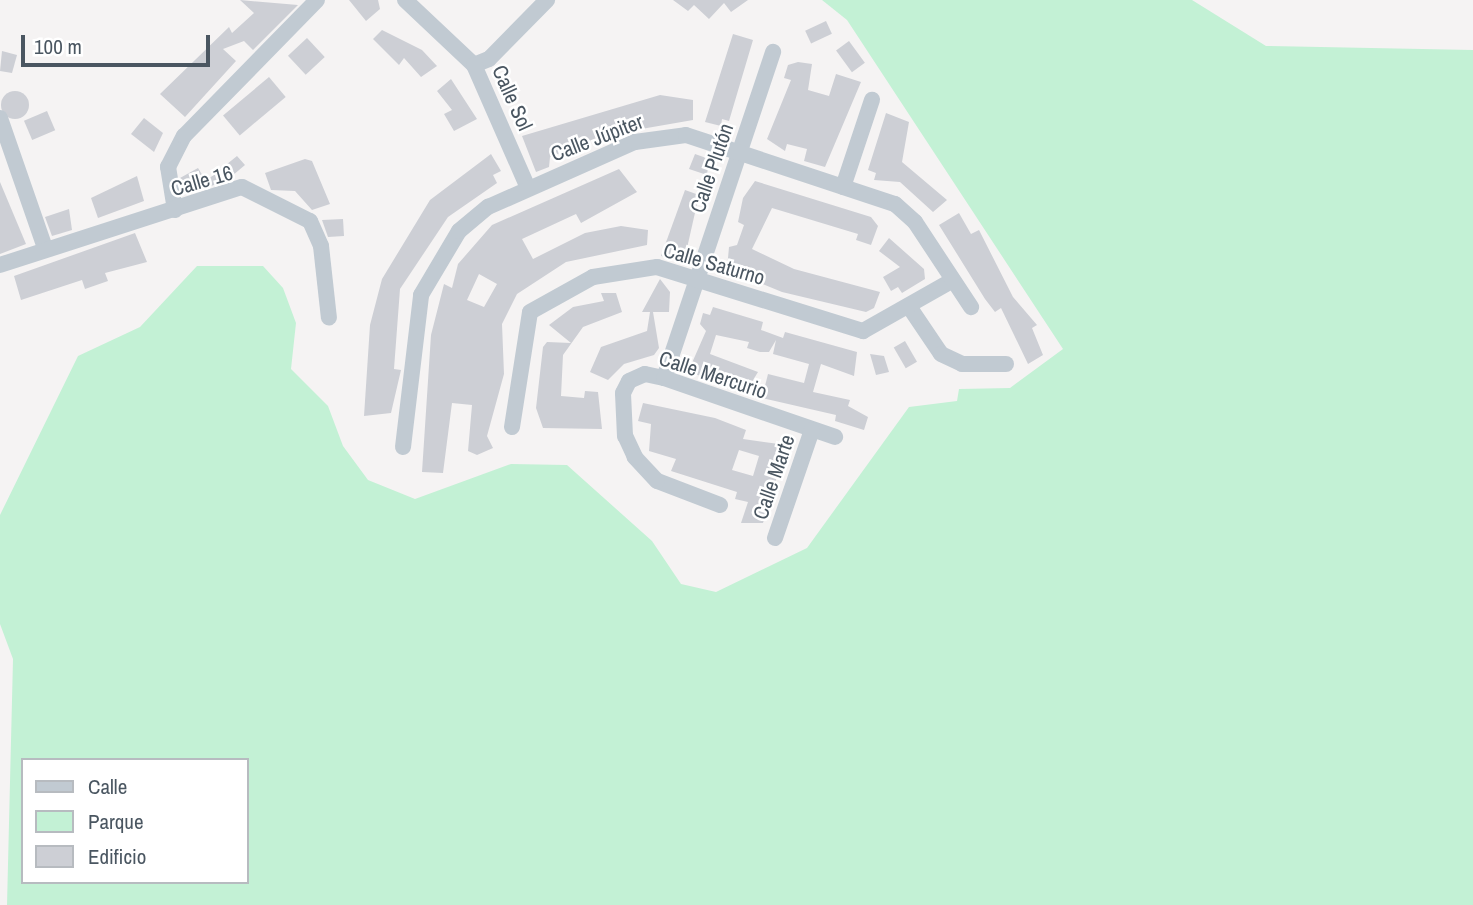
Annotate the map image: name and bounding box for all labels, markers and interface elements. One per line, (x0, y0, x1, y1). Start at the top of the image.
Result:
scale bar (24, 21, 214, 65)
text: 100 m (34, 32, 82, 61)
street label: Calle Sol (486, 61, 538, 135)
street label: Calle Júpiter (547, 109, 647, 167)
street label: Calle Plutón (685, 120, 739, 216)
street label: Calle 16 (168, 160, 236, 202)
street label: Calle Saturno (660, 238, 768, 290)
street label: Calle Mercurio (656, 346, 770, 404)
street label: Calle Marte (748, 431, 800, 523)
legend (21, 758, 248, 884)
text: Calle (88, 772, 127, 801)
text: Parque (88, 807, 144, 836)
text: Edificio (88, 842, 146, 871)

